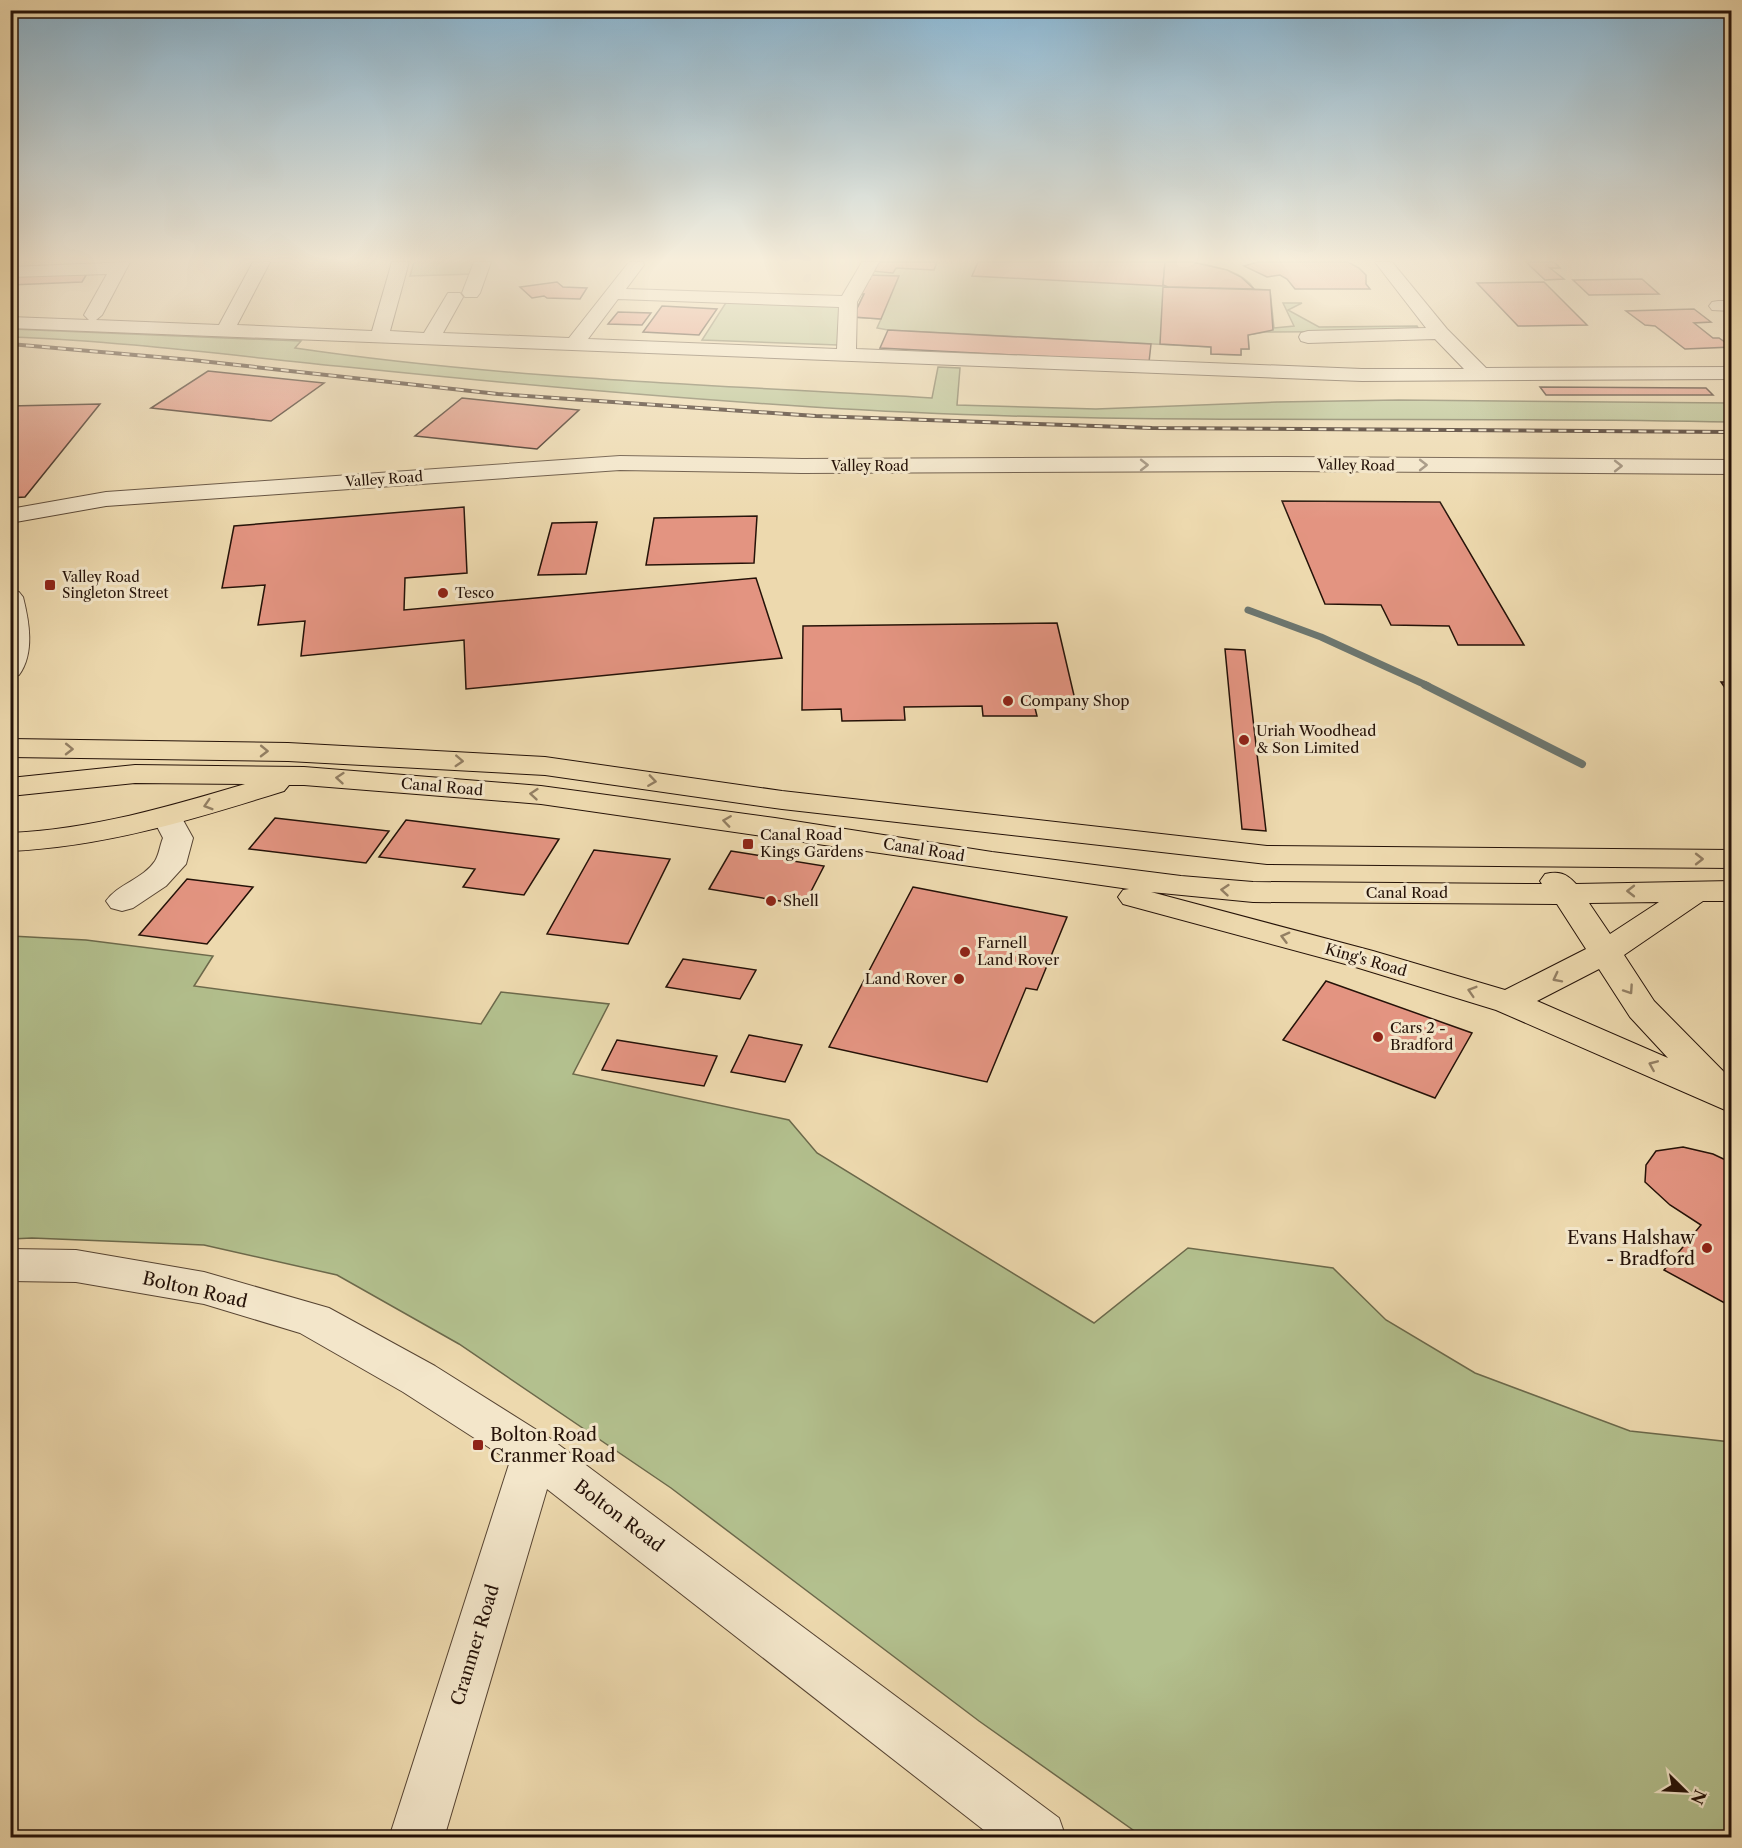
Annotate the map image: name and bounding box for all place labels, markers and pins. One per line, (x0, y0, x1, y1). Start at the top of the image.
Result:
place label: Valley Road Singleton Street (61, 568, 169, 602)
marker: Valley Road Singleton Street (43, 578, 57, 592)
place label: Tesco (455, 584, 494, 602)
marker: Tesco (436, 586, 450, 600)
place label: Company Shop (1020, 691, 1130, 710)
marker: Company Shop (1001, 694, 1015, 708)
place label: Uriah Woodhead & Son Limited (1256, 721, 1376, 757)
marker: Uriah Woodhead & Son Limited (1237, 733, 1251, 747)
place label: Canal Road Kings Gardens (760, 825, 864, 861)
marker: Canal Road Kings Gardens (741, 837, 755, 851)
place label: Shell (783, 891, 819, 910)
marker: Shell (764, 894, 778, 908)
place label: Farnell Land Rover (977, 933, 1060, 969)
marker: Farnell Land Rover (958, 945, 972, 959)
place label: Land Rover (865, 969, 948, 988)
marker: Land Rover (952, 972, 966, 986)
place label: Cars 2 - Bradford (1390, 1018, 1453, 1054)
marker: Cars 2 - Bradford (1371, 1030, 1385, 1044)
place label: Evans Halshaw - Bradford (1567, 1227, 1696, 1270)
marker: Evans Halshaw - Bradford (1700, 1241, 1714, 1255)
place label: Bolton Road Cranmer Road (490, 1424, 616, 1467)
marker: Bolton Road Cranmer Road (471, 1438, 485, 1452)

